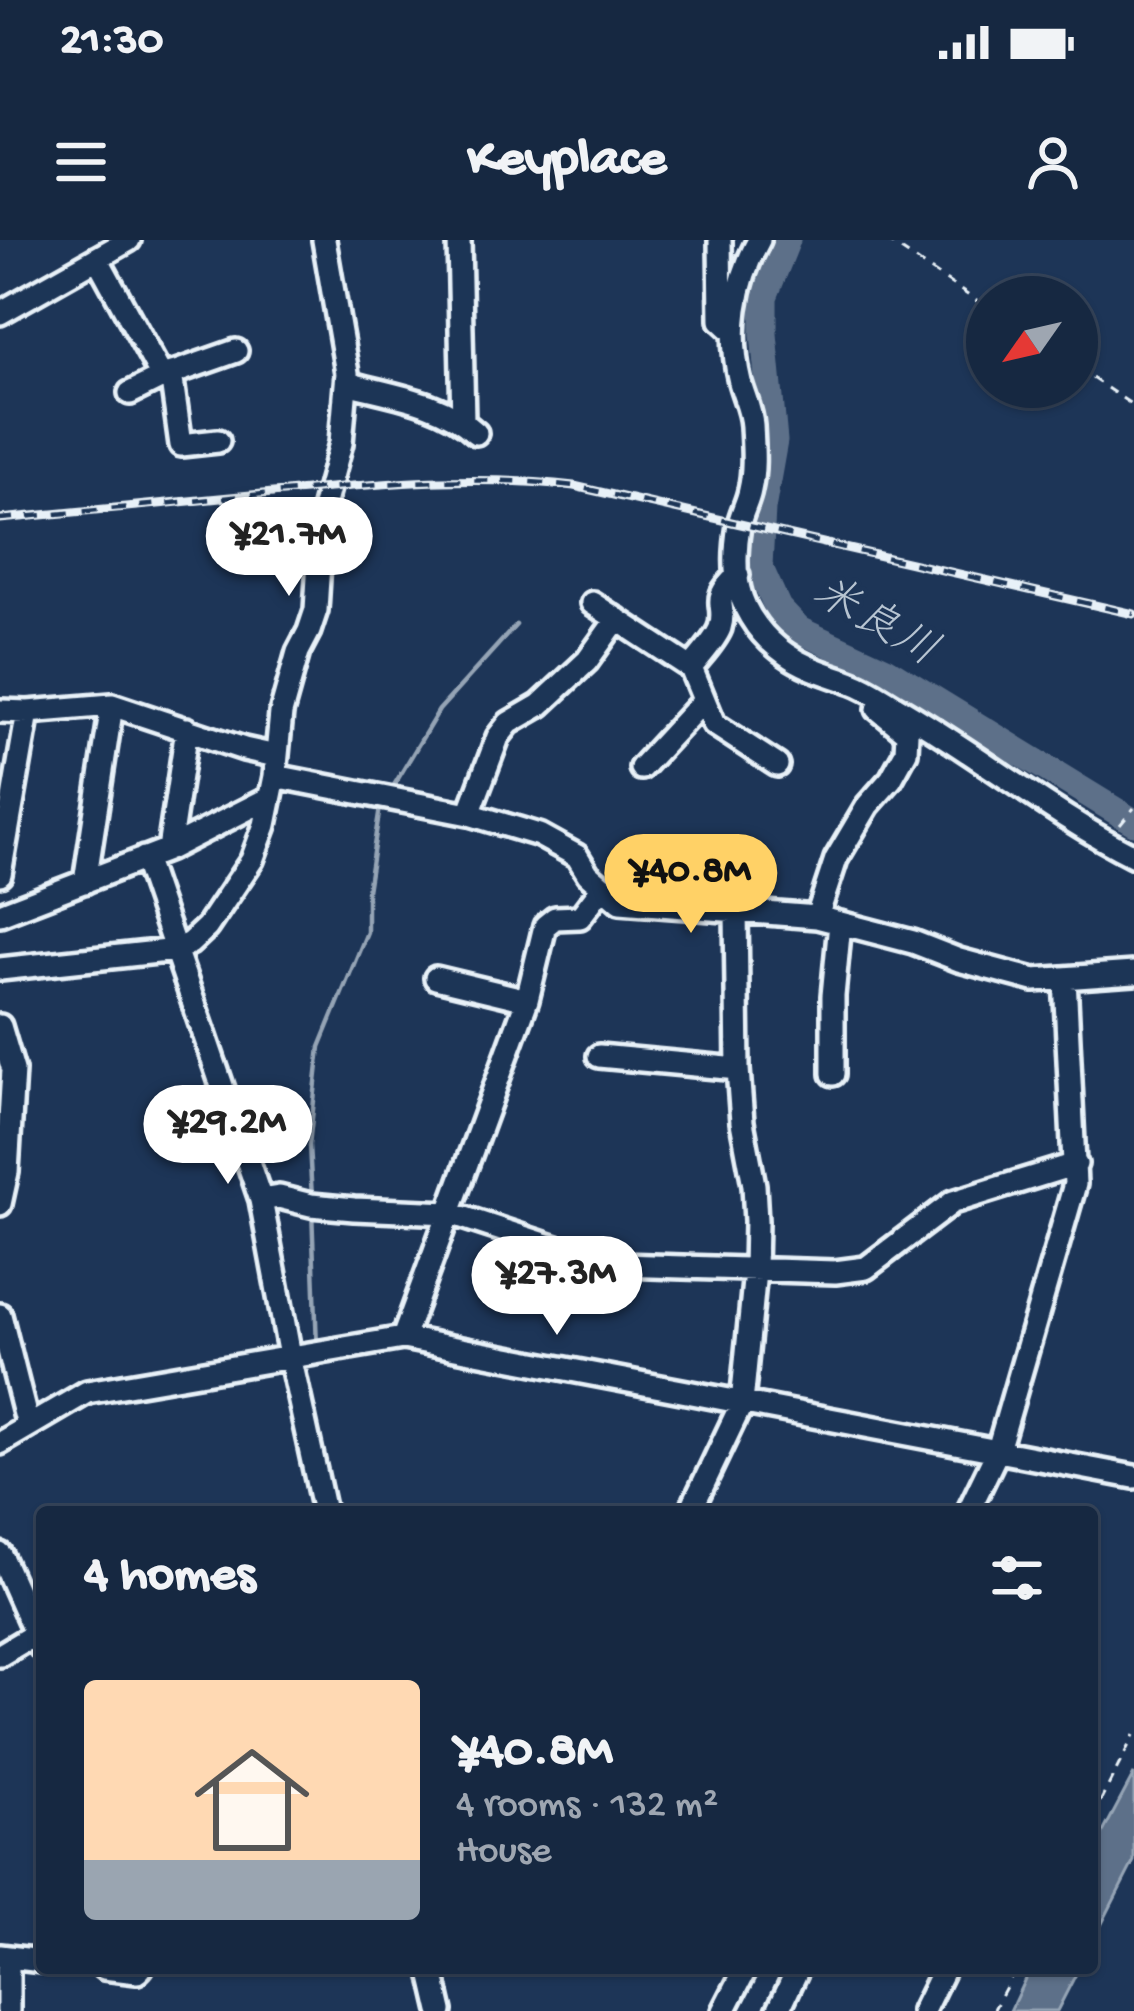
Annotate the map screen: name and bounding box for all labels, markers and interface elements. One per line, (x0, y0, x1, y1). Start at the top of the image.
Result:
text: 21:30 (60, 16, 163, 69)
icon: menu (48, 129, 114, 195)
icon: person (1020, 129, 1086, 195)
text: Keyplace (468, 130, 666, 194)
north arrow (966, 276, 1098, 408)
map controls (966, 276, 1098, 408)
pin: ¥21.7M (191, 497, 387, 599)
text: ¥21.7M (233, 513, 345, 559)
water label: 米良川 (803, 566, 947, 681)
pin: ¥40.8M (593, 834, 789, 936)
text: ¥40.8M (631, 850, 751, 896)
pin: ¥29.2M (130, 1085, 326, 1187)
text: ¥29.2M (170, 1101, 286, 1147)
pin: ¥27.3M (459, 1236, 655, 1338)
text: ¥27.3M (498, 1252, 616, 1298)
icon: filters (984, 1545, 1050, 1611)
text: 4 homes (84, 1548, 255, 1608)
text: ¥40.8M (456, 1724, 612, 1784)
icon: home (180, 1728, 324, 1872)
text: 4 rooms · 132 m² (456, 1784, 718, 1830)
text: House (456, 1830, 551, 1876)

